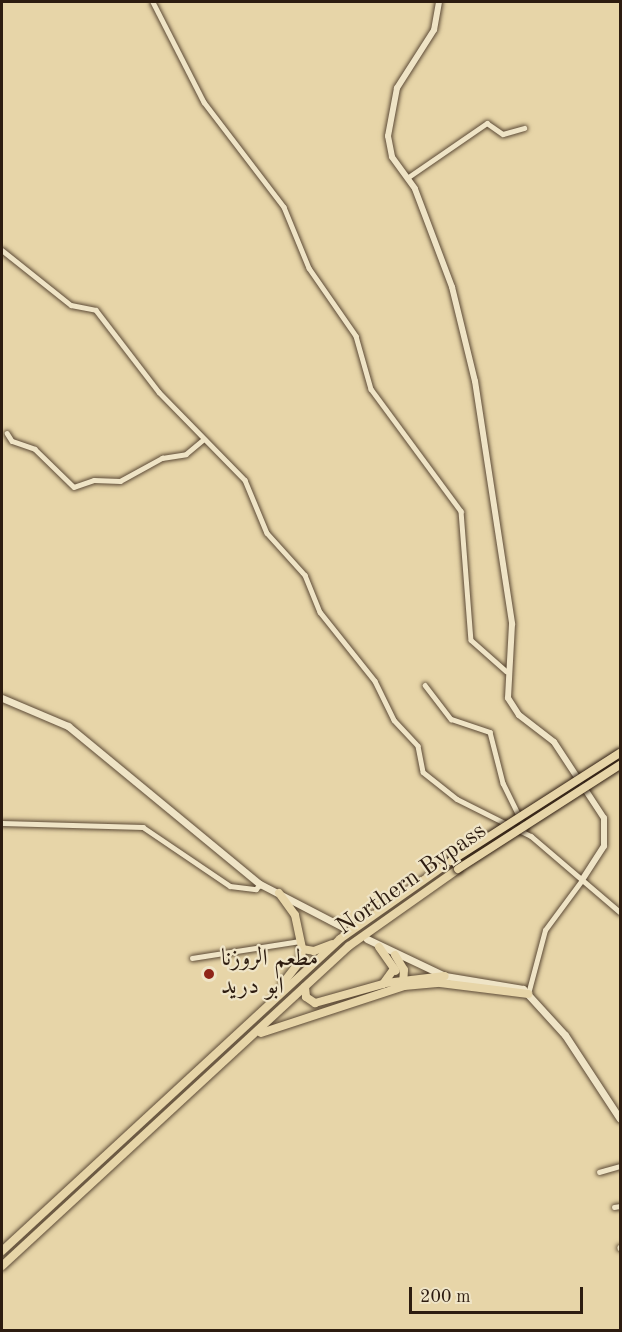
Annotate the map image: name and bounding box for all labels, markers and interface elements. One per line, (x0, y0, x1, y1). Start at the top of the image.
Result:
street label: Northern Bypass (331, 818, 493, 942)
place label: مطعم الروزنا ابو دريد (221, 946, 318, 1002)
marker: مطعم الروزنا ابو دريد (202, 967, 216, 981)
scale bar (412, 1275, 586, 1313)
text: 200 m (420, 1288, 471, 1306)

